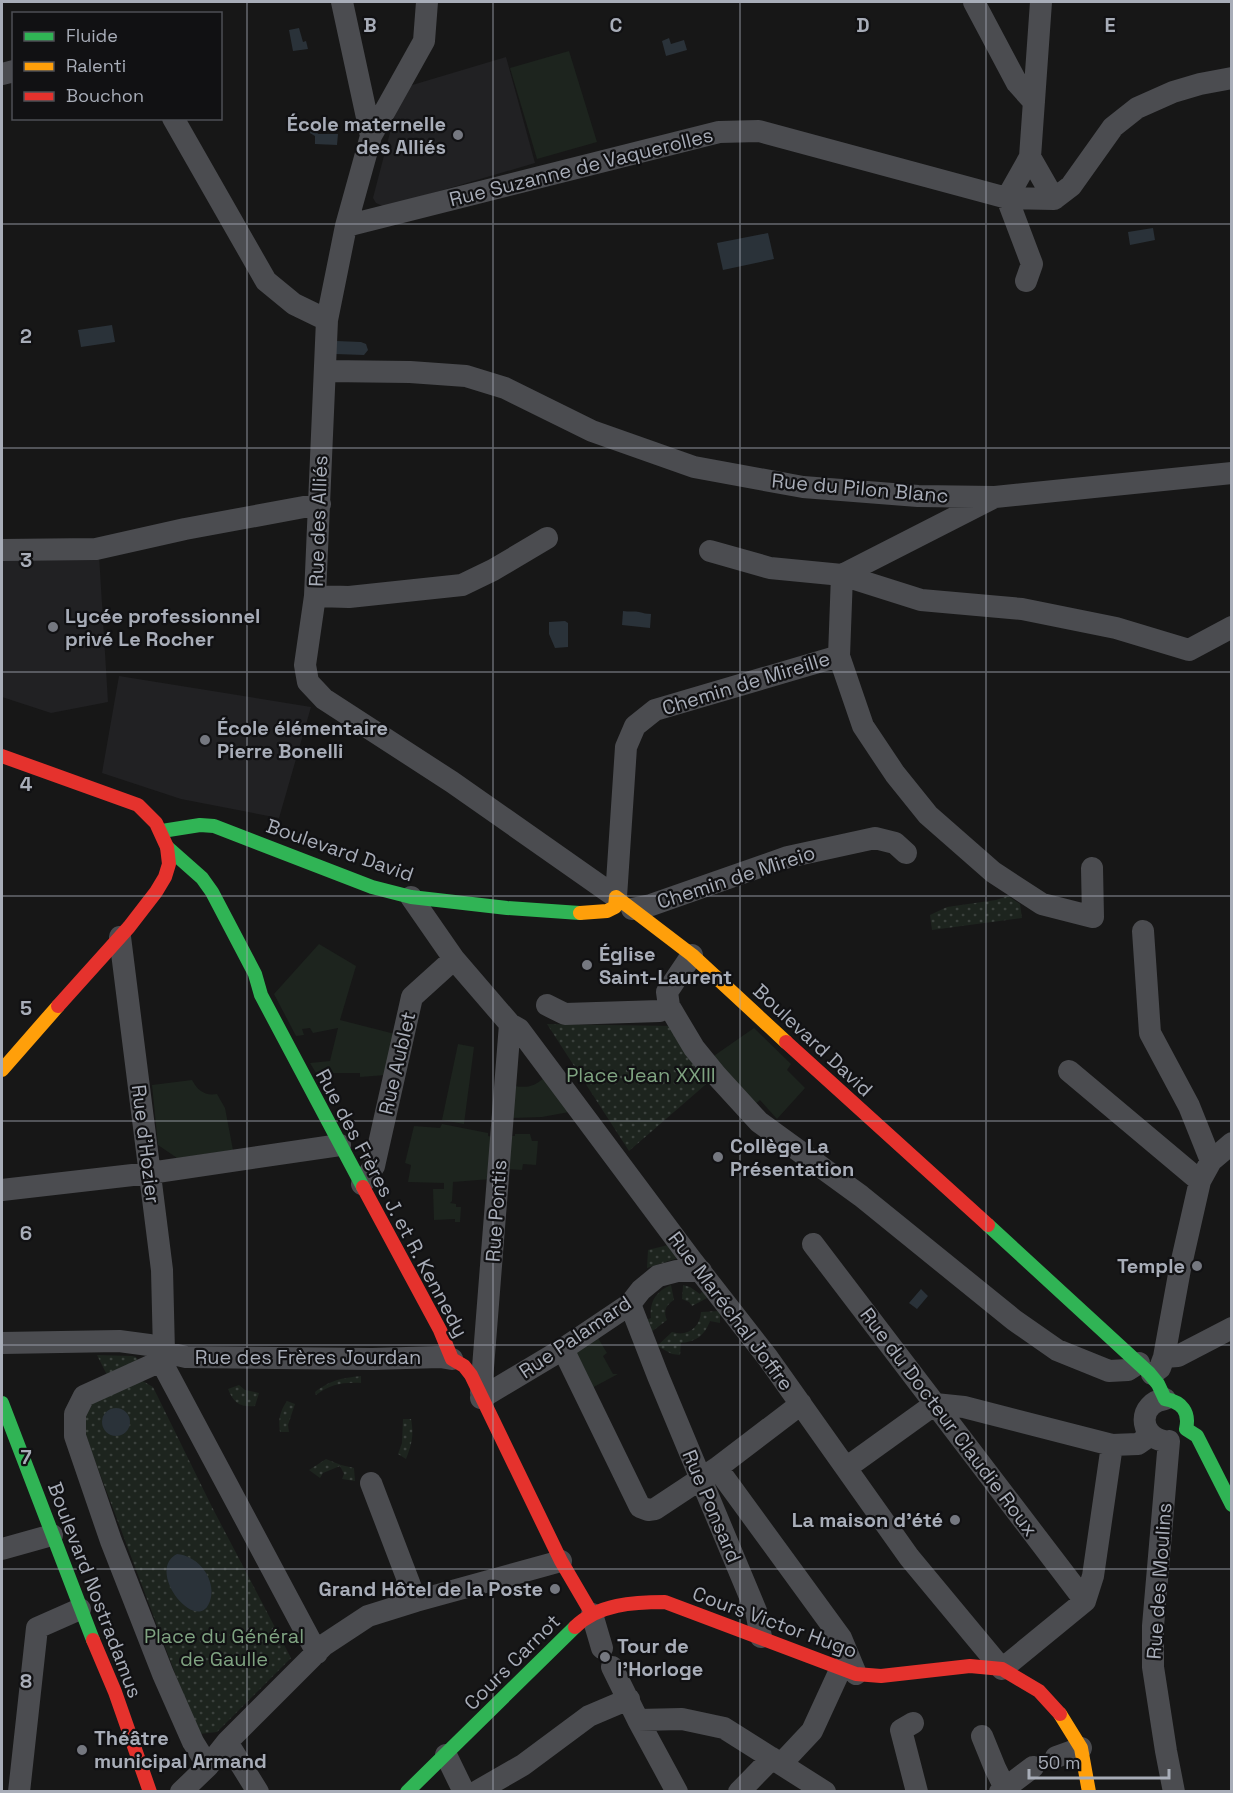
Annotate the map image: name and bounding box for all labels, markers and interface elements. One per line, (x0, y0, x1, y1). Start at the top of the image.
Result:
legend (12, 12, 222, 120)
text: B (363, 12, 377, 38)
text: C (610, 12, 623, 38)
text: D (856, 12, 870, 38)
text: E (1104, 12, 1116, 38)
text: Fluide (66, 24, 118, 47)
text: Ralenti (66, 54, 126, 77)
text: Bouchon (66, 84, 144, 107)
place label: École maternelle des Alliés (287, 111, 446, 160)
street label: Rue Suzanne de Vaquerolles (446, 122, 716, 212)
marker: École maternelle des Alliés (451, 128, 465, 142)
text: 2 (20, 323, 32, 349)
street label: Rue des Alliés (303, 455, 333, 587)
street label: Rue du Pilon Blanc (770, 467, 950, 509)
text: 3 (20, 547, 32, 573)
place label: Lycée professionnel privé Le Rocher (65, 603, 260, 652)
marker: Lycée professionnel privé Le Rocher (46, 620, 60, 634)
street label: Chemin de Mireille (659, 645, 833, 721)
place label: École élémentaire Pierre Bonelli (217, 715, 388, 764)
marker: École élémentaire Pierre Bonelli (198, 733, 212, 747)
text: 4 (20, 771, 33, 797)
street label: Boulevard David (263, 813, 417, 887)
street label: Chemin de Mireio (654, 839, 818, 915)
place label: Église Saint-Laurent (599, 941, 732, 990)
marker: Église Saint-Laurent (580, 958, 594, 972)
street label: Boulevard David (748, 978, 878, 1102)
text: 5 (20, 995, 32, 1021)
street label: Rue Aublet (373, 1009, 421, 1117)
park label: Place Jean XXIII (566, 1062, 716, 1088)
street label: Rue des Frères J. et R. Kennedy (310, 1064, 474, 1342)
street label: Rue d'Hozier (126, 1083, 166, 1205)
place label: Collège La Présentation (730, 1133, 854, 1182)
marker: Collège La Présentation (711, 1150, 725, 1164)
street label: Rue Pontis (479, 1159, 513, 1263)
text: 6 (20, 1220, 32, 1246)
street label: Rue Maréchal Joffre (663, 1226, 799, 1396)
place label: Temple (1117, 1253, 1185, 1279)
marker: Temple (1190, 1259, 1204, 1273)
street label: Rue Palamard (514, 1290, 636, 1384)
street label: Rue du Docteur Claudie Roux (854, 1302, 1044, 1542)
street label: Rue des Frères Jourdan (195, 1344, 421, 1370)
text: 7 (20, 1444, 32, 1470)
street label: Rue Ponsard (677, 1446, 747, 1566)
street label: Boulevard Nostradamus (42, 1478, 148, 1702)
street label: Rue des Moulins (1141, 1502, 1177, 1660)
place label: La maison d'été (792, 1507, 943, 1533)
marker: La maison d'été (948, 1513, 962, 1527)
place label: Grand Hôtel de la Poste (319, 1576, 543, 1602)
street label: Cours Victor Hugo (689, 1580, 861, 1664)
marker: Grand Hôtel de la Poste (548, 1582, 562, 1596)
street label: Cours Carnot (458, 1608, 566, 1716)
park label: Place du Général de Gaulle (144, 1623, 304, 1672)
place label: Tour de l'Horloge (617, 1633, 703, 1682)
marker: Tour de l'Horloge (598, 1650, 612, 1664)
text: 8 (20, 1668, 32, 1694)
place label: Théâtre municipal Armand (94, 1725, 267, 1774)
scale bar (1029, 1742, 1168, 1780)
marker: Théâtre municipal Armand (75, 1743, 89, 1757)
text: 50 m (1038, 1751, 1080, 1774)

